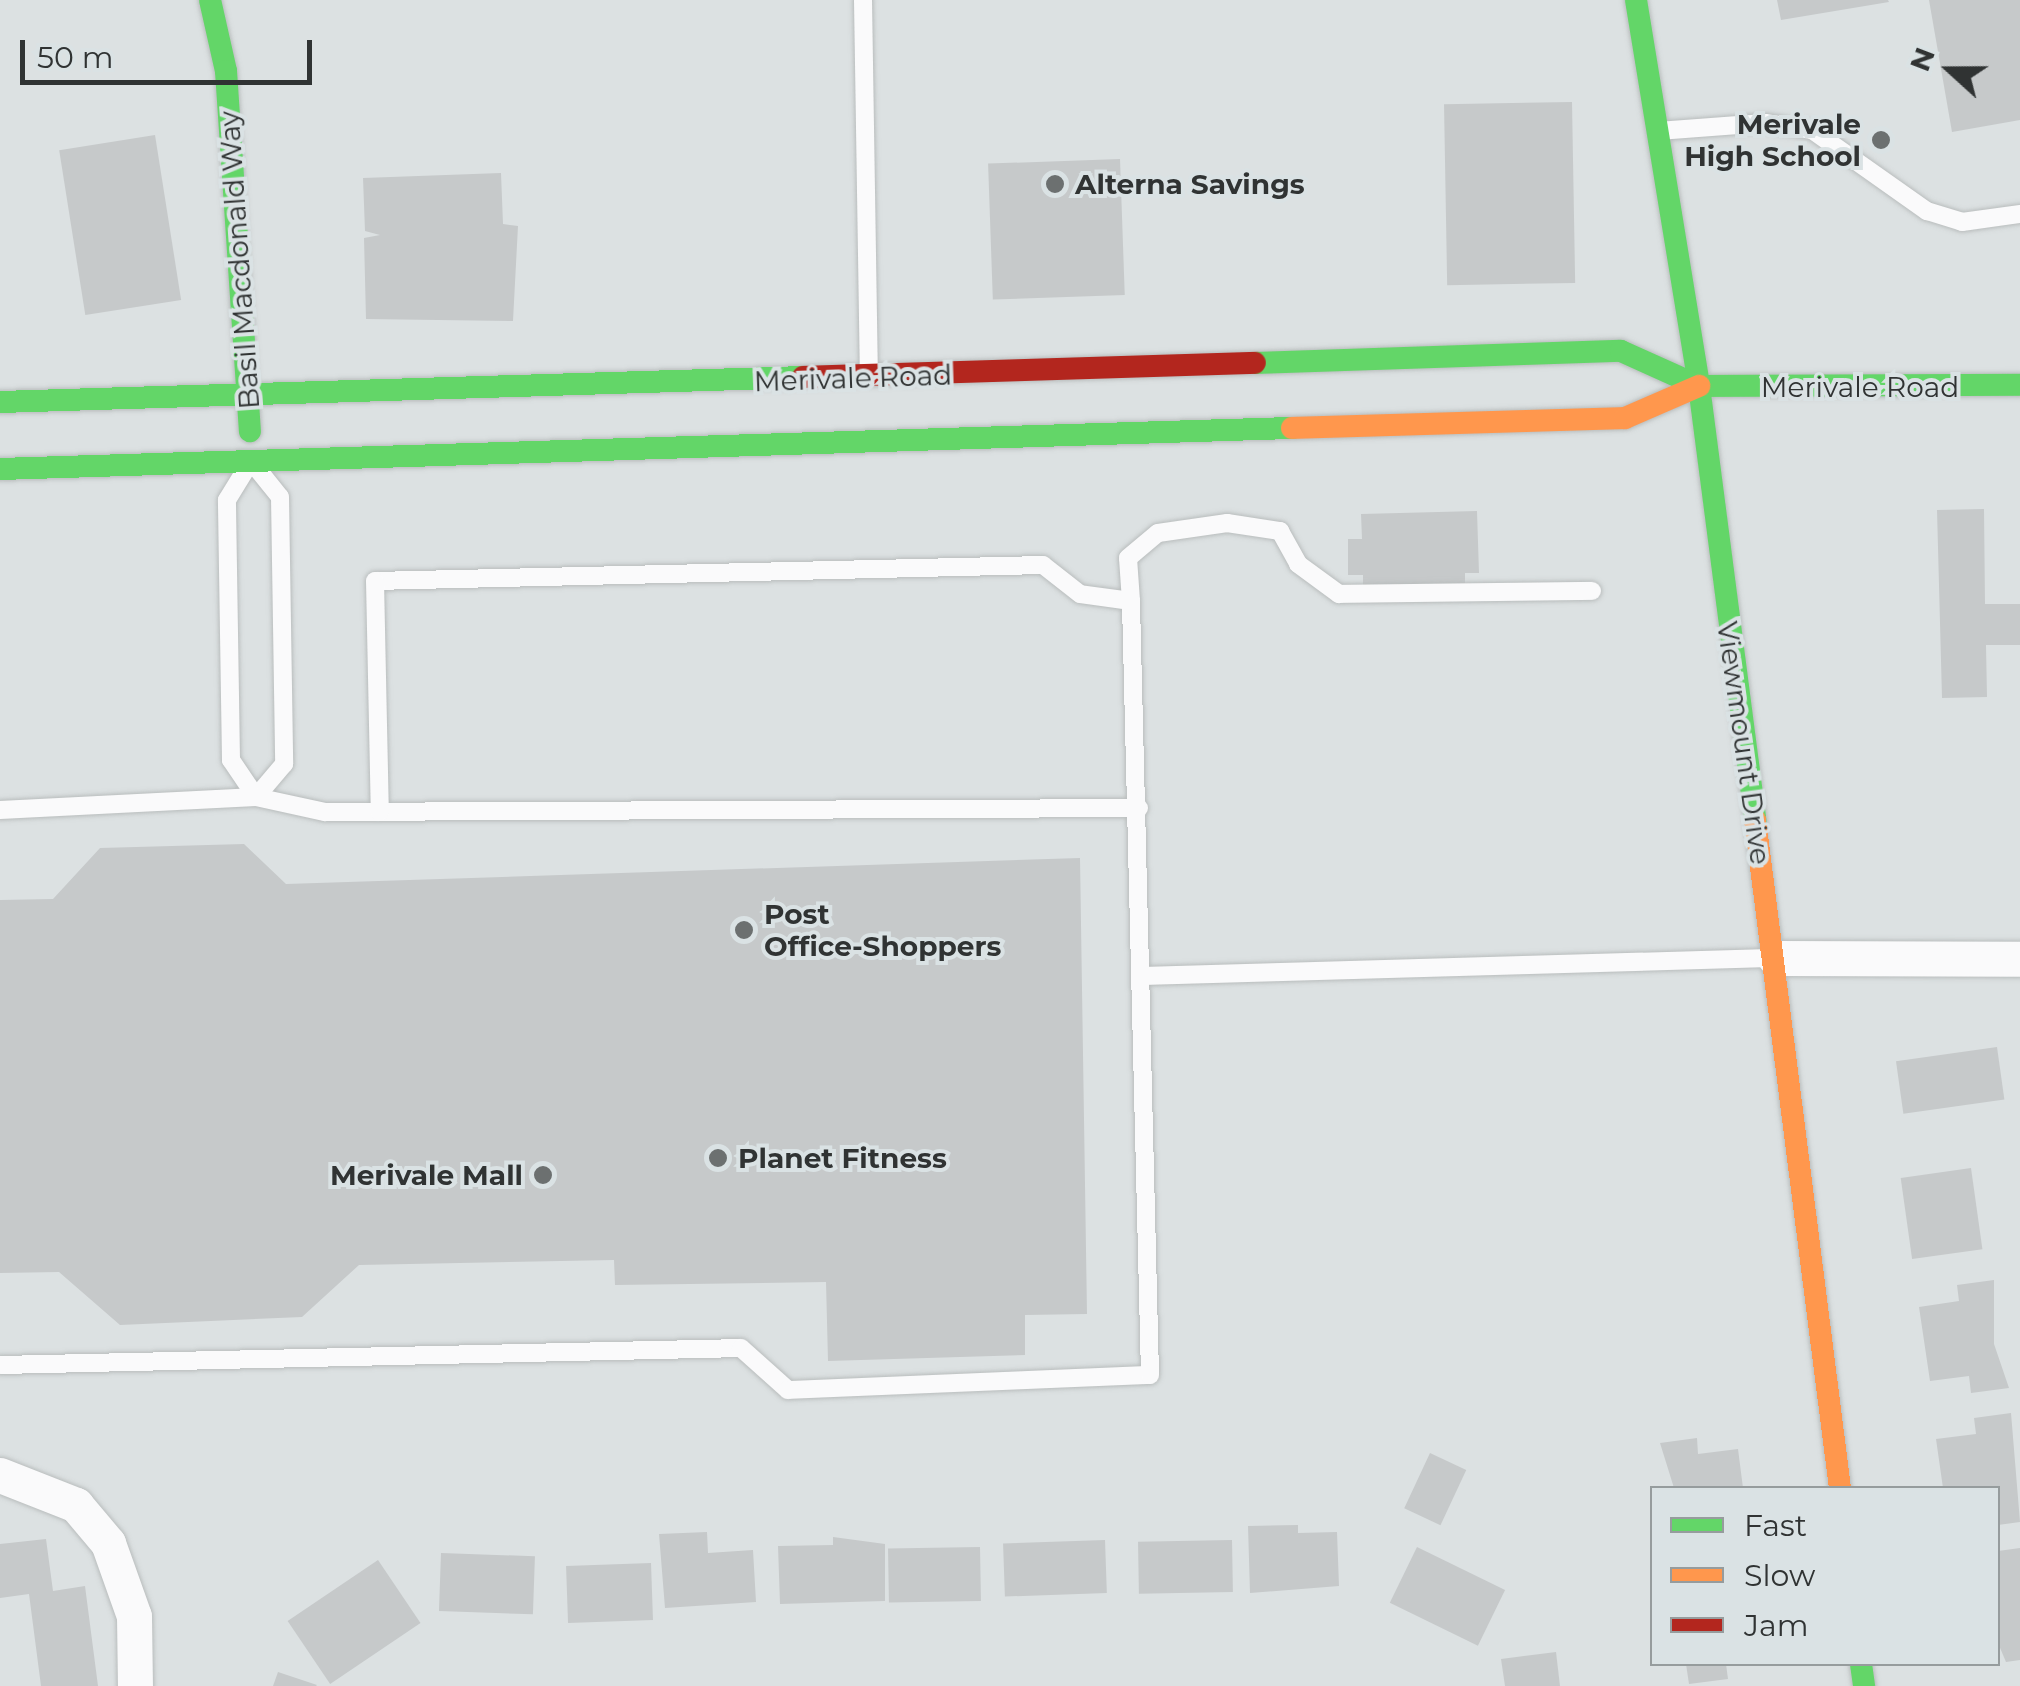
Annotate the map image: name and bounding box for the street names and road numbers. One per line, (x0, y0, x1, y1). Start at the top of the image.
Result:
street label: Basil Macdonald Way (212, 110, 266, 410)
street label: Merivale Road (753, 358, 953, 398)
street label: Merivale Road (1761, 370, 1959, 404)
street label: Viewmount Drive (1710, 619, 1778, 867)

